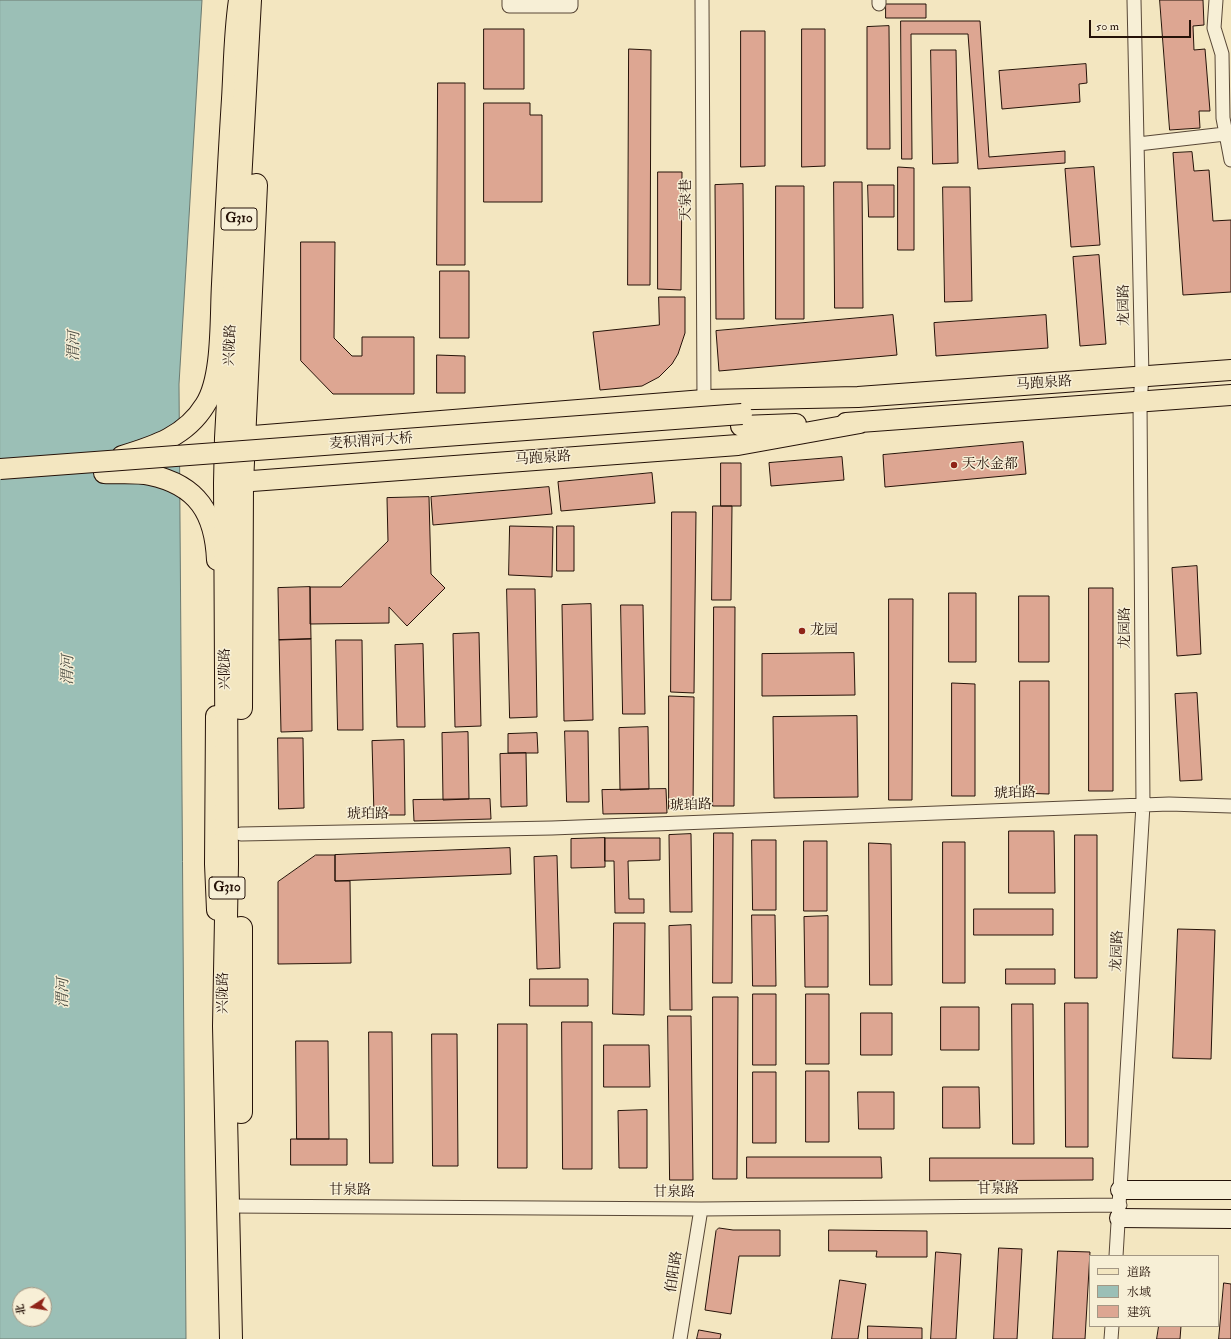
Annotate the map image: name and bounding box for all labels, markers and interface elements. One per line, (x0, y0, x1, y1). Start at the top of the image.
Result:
scale bar (1091, 12, 1193, 38)
text: 50 m (1096, 19, 1119, 34)
street label: 天泉巷 (679, 179, 695, 221)
road number: G310 (221, 208, 257, 230)
street label: 龙园路 (1116, 284, 1134, 326)
street label: 兴陇路 (222, 324, 240, 366)
water label: 渭河 (66, 331, 84, 361)
street label: 马跑泉路 (1015, 374, 1073, 394)
street label: 麦积渭河大桥 (329, 431, 413, 453)
street label: 马跑泉路 (514, 449, 572, 469)
place label: 天水金都 (962, 457, 1018, 473)
marker: 天水金都 (949, 460, 959, 470)
street label: 龙园路 (1118, 607, 1134, 649)
place label: 龙园 (810, 623, 838, 639)
marker: 龙园 (797, 626, 807, 636)
street label: 兴陇路 (218, 648, 234, 690)
water label: 渭河 (60, 655, 78, 685)
street label: 琥珀路 (994, 785, 1036, 803)
street label: 琥珀路 (670, 797, 712, 815)
street label: 琥珀路 (347, 806, 389, 824)
road number: G310 (209, 877, 245, 899)
street label: 龙园路 (1109, 930, 1127, 972)
street label: 兴陇路 (215, 972, 233, 1014)
water label: 渭河 (55, 978, 73, 1008)
street label: 甘泉路 (977, 1181, 1019, 1199)
street label: 甘泉路 (329, 1183, 371, 1199)
street label: 甘泉路 (653, 1185, 695, 1201)
street label: 伯阳路 (663, 1250, 687, 1294)
legend (1089, 1255, 1219, 1327)
text: 道路 (1127, 1265, 1151, 1280)
text: 水域 (1127, 1285, 1151, 1300)
north arrow (12, 1287, 52, 1327)
text: 北 (13, 1303, 28, 1316)
text: 建筑 (1127, 1305, 1151, 1320)

